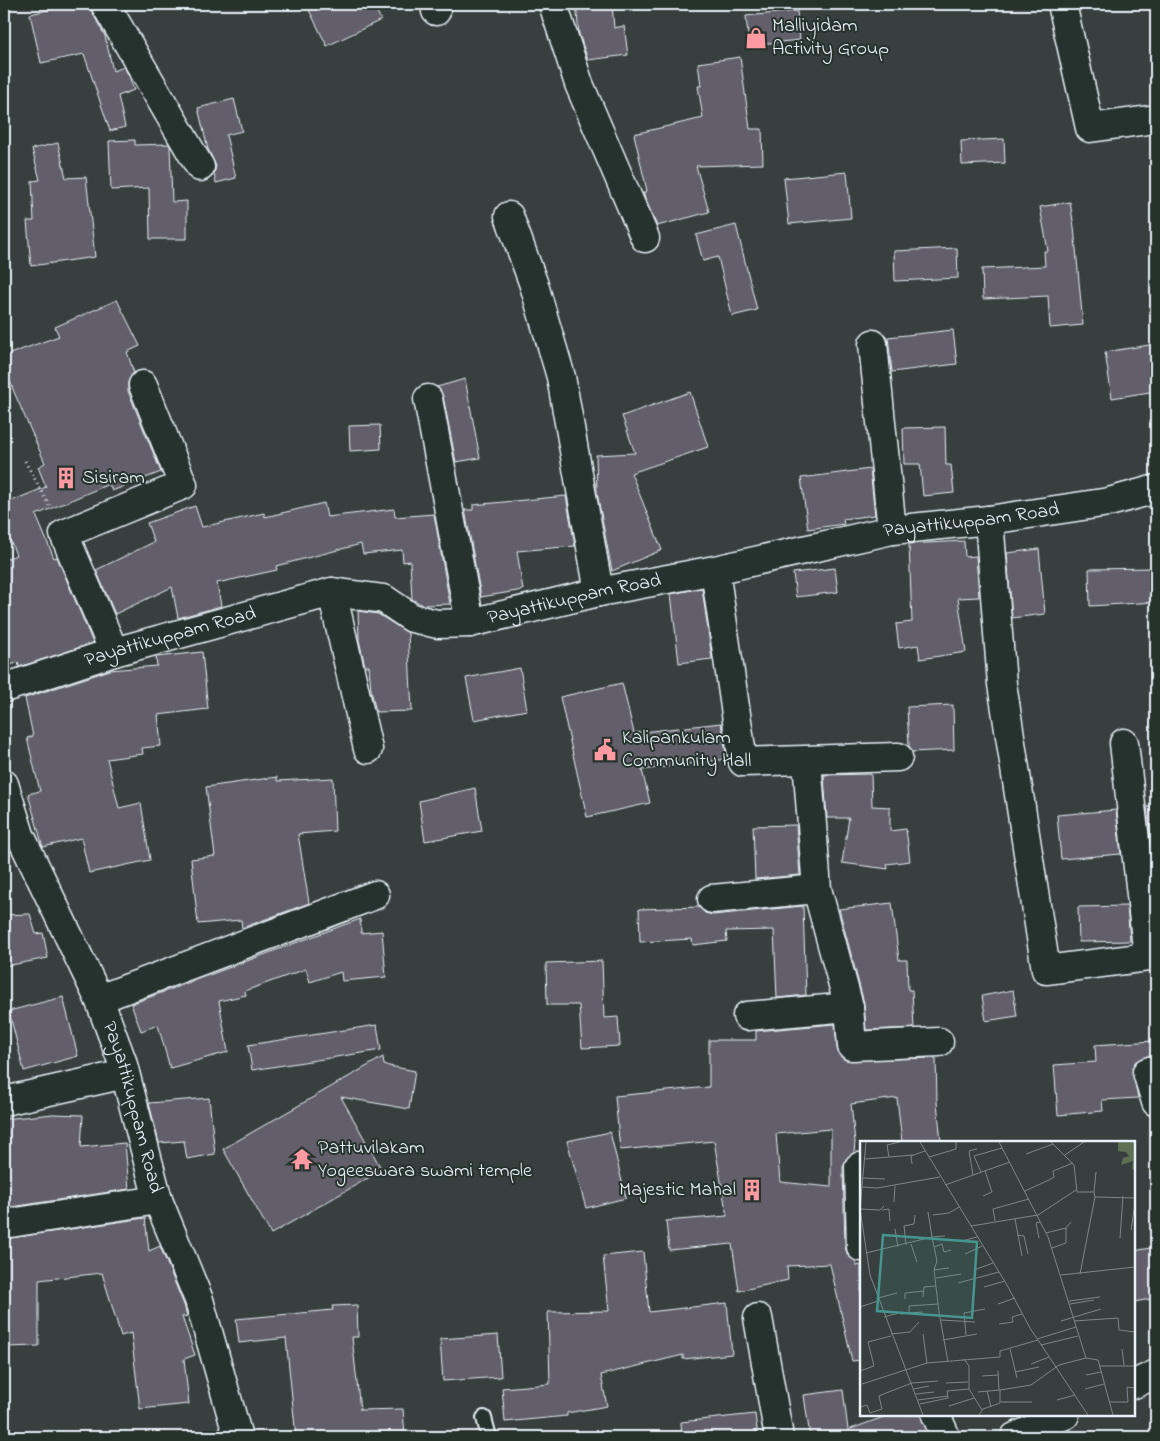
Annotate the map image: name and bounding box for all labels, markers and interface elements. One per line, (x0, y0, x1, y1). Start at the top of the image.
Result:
place label: Malliyidam Activity Group (772, 12, 889, 64)
shop icon: Malliyidam Activity Group (743, 25, 769, 51)
place label: Sisiram (82, 464, 145, 493)
building icon: Sisiram (53, 465, 79, 491)
street label: Payattikuppam Road (880, 495, 1061, 546)
street label: Payattikuppam Road (485, 566, 664, 633)
street label: Payattikuppam Road (81, 599, 259, 675)
place label: Kalipankulam Community Hall (622, 724, 751, 776)
public building icon: Kalipankulam Community Hall (592, 737, 618, 763)
street label: Payattikuppam Road (94, 1017, 170, 1196)
place label: Pattuvilakam Yogeeswara swami temple (318, 1134, 532, 1187)
inset map (860, 1141, 1135, 1416)
temple icon: Pattuvilakam Yogeeswara swami temple (289, 1146, 315, 1172)
place label: Majestic Mahal (619, 1176, 736, 1205)
building icon: Majestic Mahal (739, 1177, 765, 1203)

